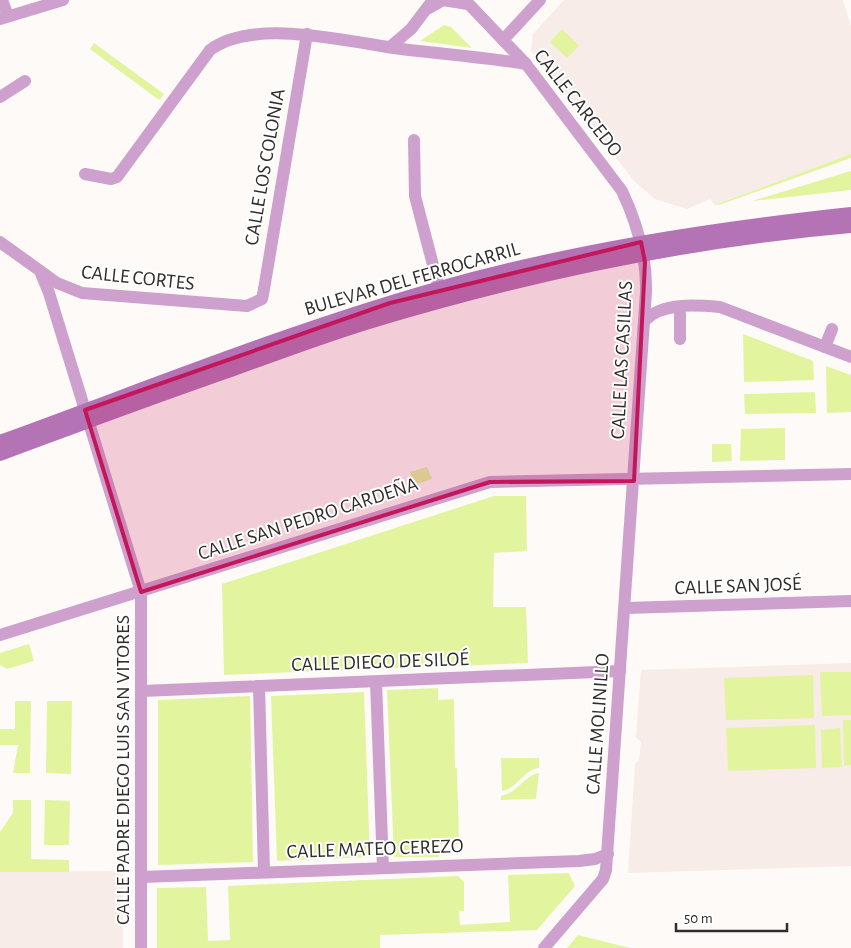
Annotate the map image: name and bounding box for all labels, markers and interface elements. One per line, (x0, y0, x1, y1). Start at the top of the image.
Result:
street label: CALLE CARCEDO (530, 46, 626, 160)
street label: CALLE LOS COLONIA (241, 87, 289, 247)
street label: BULEVAR DEL FERROCARRIL (302, 238, 523, 319)
street label: CALLE CORTES (80, 262, 196, 294)
street label: CALLE LAS CASILLAS (608, 280, 636, 440)
street label: CALLE SAN PEDRO CARDEÑA (195, 473, 421, 564)
street label: CALLE SAN JOSÉ (674, 573, 802, 598)
street label: CALLE PADRE DIEGO LUIS SAN VITORES (113, 615, 133, 925)
street label: CALLE DIEGO DE SILOÉ (291, 648, 470, 675)
street label: CALLE MOLINILLO (583, 653, 613, 795)
street label: CALLE MATEO CEREZO (286, 836, 464, 862)
scale bar (676, 900, 787, 932)
text: 50 m (684, 911, 713, 926)

